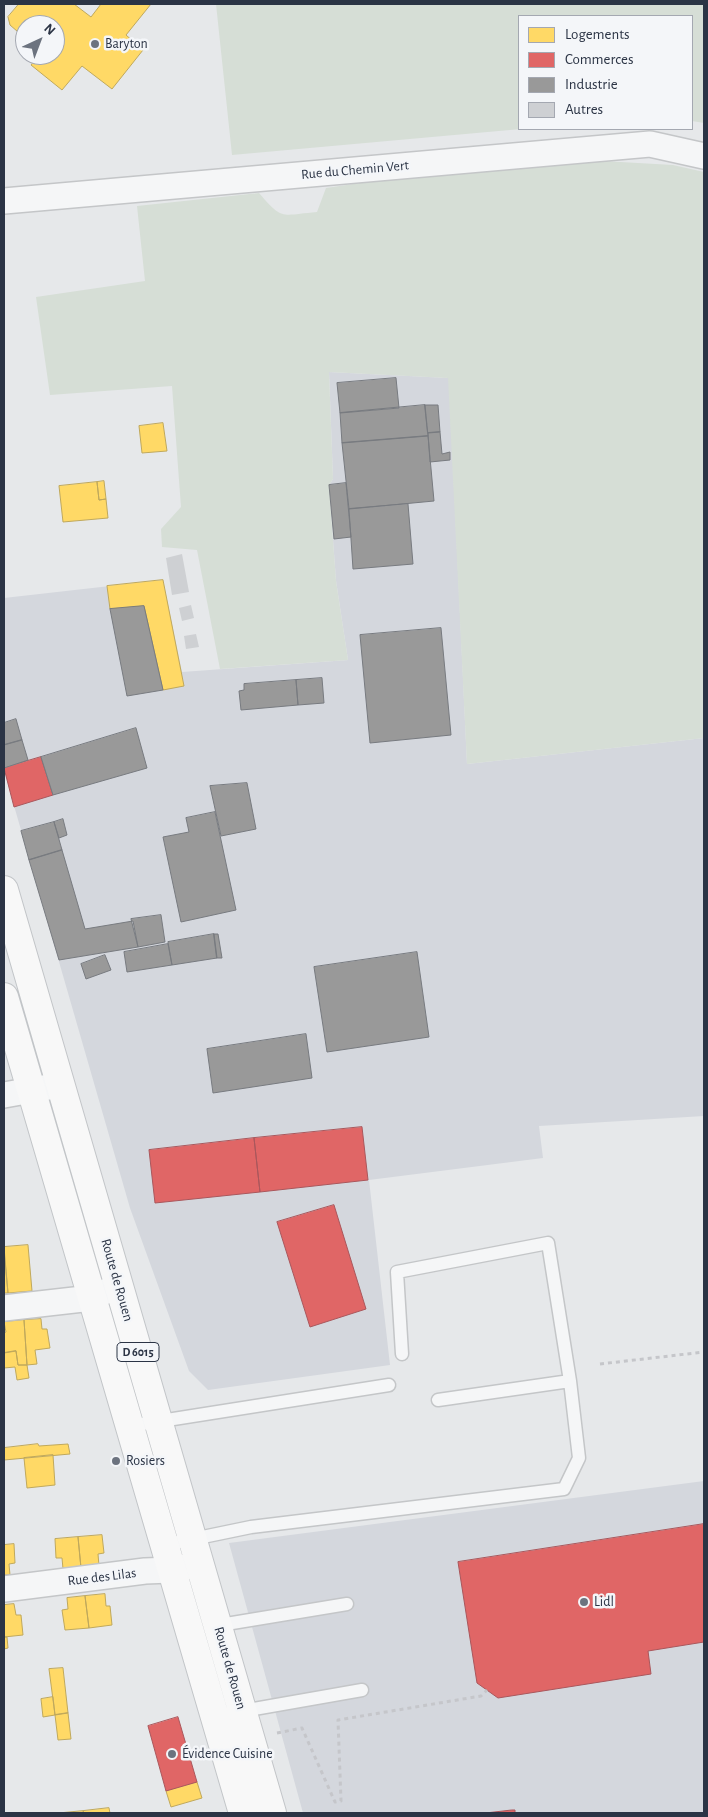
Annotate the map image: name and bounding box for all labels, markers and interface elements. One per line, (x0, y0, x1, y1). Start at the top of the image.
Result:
north arrow (15, 15, 65, 65)
legend (518, 15, 693, 130)
text: N (41, 21, 58, 38)
text: Logements (565, 27, 630, 42)
place label: Baryton (105, 36, 148, 52)
marker: Baryton (89, 38, 101, 50)
text: Commerces (565, 52, 634, 67)
text: Industrie (565, 77, 618, 92)
text: Autres (565, 102, 603, 117)
street label: Rue du Chemin Vert (301, 157, 409, 183)
street label: Route de Rouen (97, 1237, 137, 1323)
road number: D 6015 (117, 1342, 159, 1361)
place label: Rosiers (126, 1453, 165, 1469)
marker: Rosiers (110, 1455, 122, 1467)
street label: Rue des Lilas (67, 1564, 137, 1590)
place label: Lidl (594, 1594, 614, 1610)
marker: Lidl (578, 1596, 590, 1608)
street label: Route de Rouen (210, 1625, 250, 1711)
place label: Évidence Cuisine (182, 1746, 273, 1762)
marker: Évidence Cuisine (166, 1748, 178, 1760)

